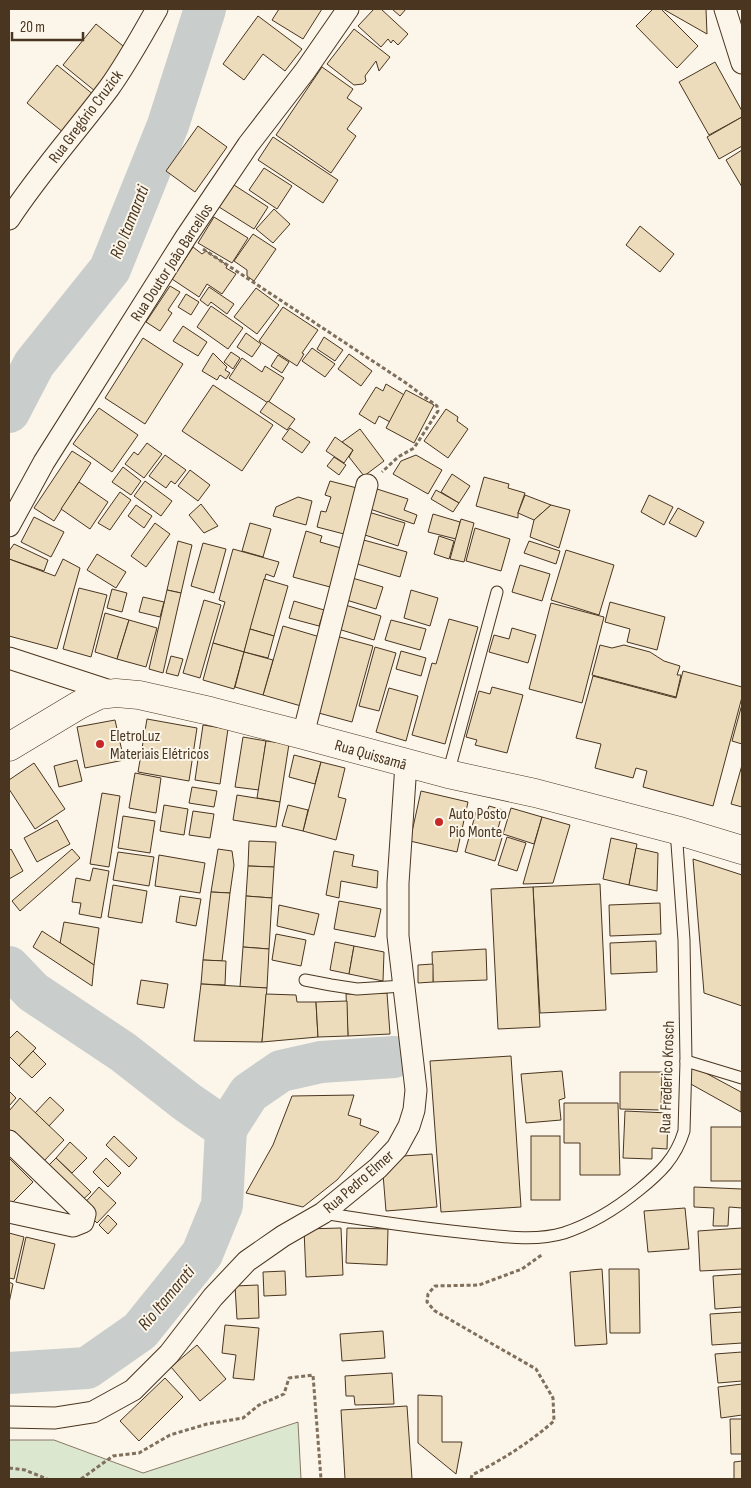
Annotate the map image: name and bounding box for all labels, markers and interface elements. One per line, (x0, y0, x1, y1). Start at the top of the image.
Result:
scale bar (12, 10, 84, 42)
text: 20 m (20, 18, 45, 37)
street label: Rua Gregório Cruzick (45, 67, 127, 167)
water label: Rio Itamarati (105, 182, 154, 262)
street label: Rua Doutor João Barcellos (127, 200, 218, 325)
place label: EletroLuz Materiais Elétricos (110, 727, 209, 764)
street label: Rua Quissamã (332, 736, 409, 775)
marker: EletroLuz Materiais Elétricos (94, 738, 106, 750)
place label: Auto Posto Pio Monte (448, 805, 507, 842)
marker: Auto Posto Pio Monte (433, 816, 445, 828)
street label: Rua Frederico Krosch (656, 1020, 679, 1134)
street label: Rua Pedro Elmer (320, 1146, 398, 1218)
water label: Rio Itamarati (134, 1262, 200, 1335)

